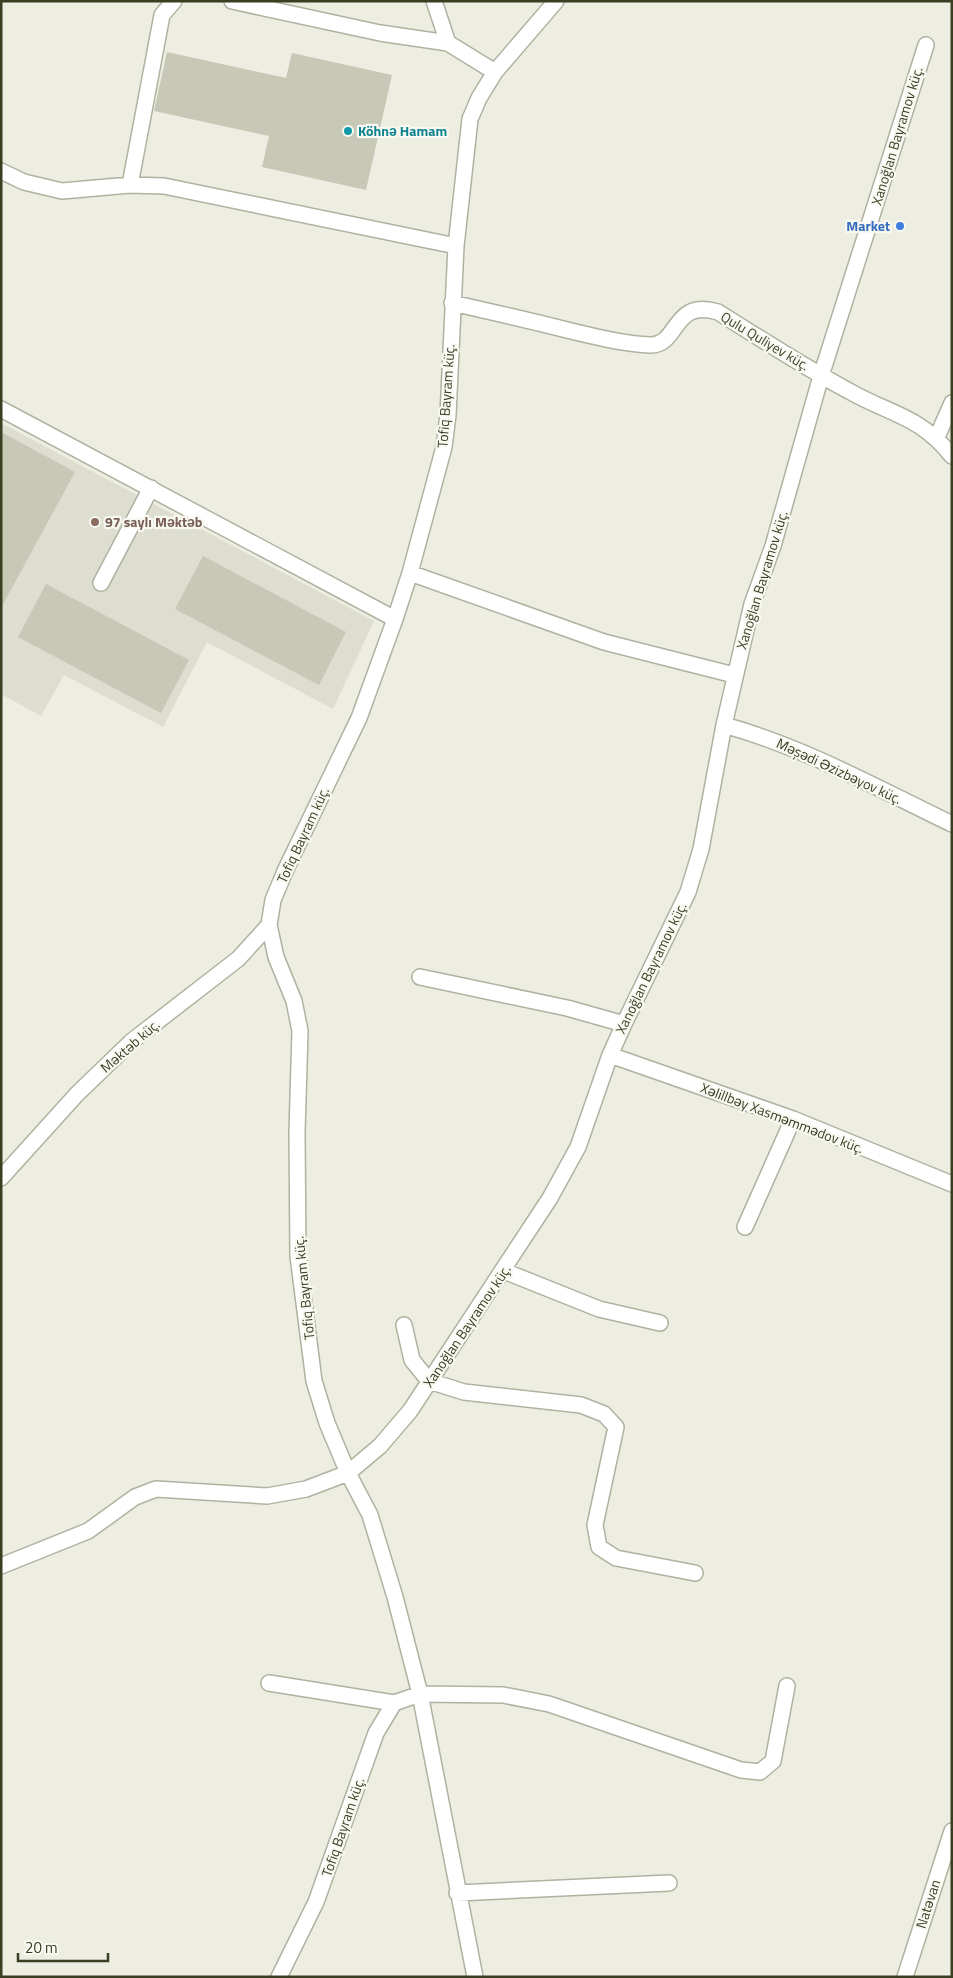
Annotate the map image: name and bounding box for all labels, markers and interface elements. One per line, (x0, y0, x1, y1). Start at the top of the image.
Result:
street label: Xanoğlan Bayramov küç. (865, 64, 928, 208)
place label: Köhnə Hamam (358, 120, 447, 141)
marker: Köhnə Hamam (342, 125, 354, 137)
place label: Market (846, 215, 890, 236)
marker: Market (894, 220, 906, 232)
street label: Qulu Quliyev küç. (717, 306, 814, 375)
street label: Tofiq Bayram küç. (431, 343, 460, 449)
street label: Xanoğlan Bayramov küç. (730, 508, 793, 652)
place label: 97 saylı Məktəb (105, 511, 203, 532)
marker: 97 saylı Məktəb (89, 516, 101, 528)
street label: Məşədi Əzizbəyov küç. (773, 732, 905, 809)
street label: Tofiq Bayram küç. (271, 783, 334, 886)
street label: Xanoğlan Bayramov küç. (610, 898, 692, 1037)
street label: Məktəb küç. (95, 1014, 164, 1077)
street label: Xəlillbəy Xasməmmədov küç. (698, 1077, 867, 1158)
street label: Tofiq Bayram küç. (288, 1235, 319, 1341)
street label: Xanoğlan Bayramov küç. (418, 1260, 516, 1391)
street label: Tofiq Bayram küç. (316, 1774, 369, 1879)
street label: Natəvan (910, 1877, 945, 1931)
scale bar (18, 1930, 108, 1962)
text: 20 m (25, 1936, 58, 1959)

